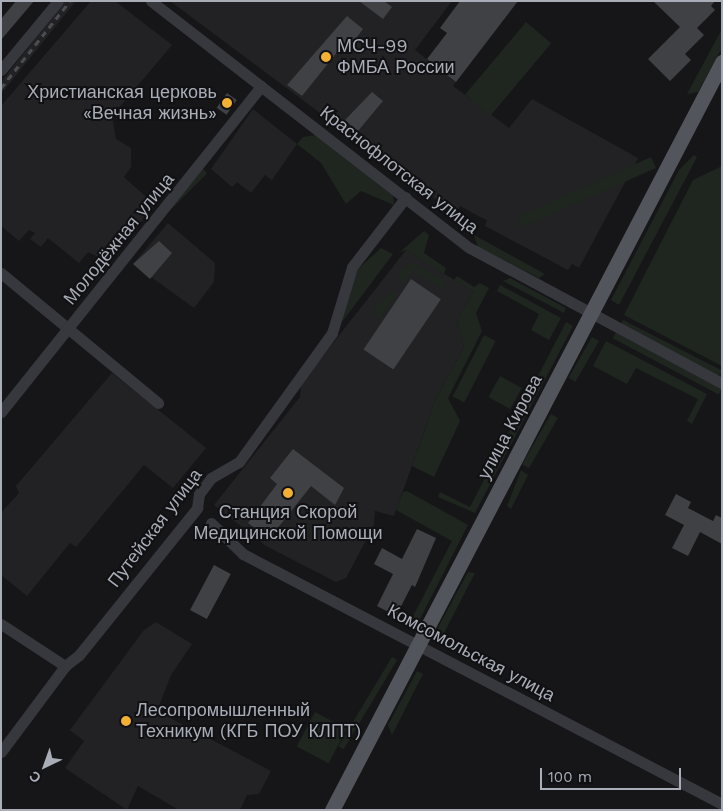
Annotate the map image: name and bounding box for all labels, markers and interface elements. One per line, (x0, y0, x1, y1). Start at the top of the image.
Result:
place label: МСЧ-99 ФМБА России (337, 36, 455, 78)
marker: МСЧ-99 ФМБА России (319, 50, 333, 64)
place label: Христианская церковь «Вечная жизнь» (27, 82, 217, 125)
marker: Христианская церковь «Вечная жизнь» (221, 97, 233, 109)
street label: Краснофлотская улица (316, 101, 482, 239)
street label: Молодёжная улица (59, 169, 179, 309)
street label: улица Кирова (473, 371, 547, 483)
street label: Путейская улица (103, 465, 207, 591)
marker: Станция Скорой Медицинской Помощи (281, 486, 295, 500)
place label: Станция Скорой Медицинской Помощи (193, 502, 383, 544)
street label: Комсомольская улица (384, 600, 558, 706)
place label: Лесопромышленный Техникум (КГБ ПОУ КЛПТ) (136, 700, 361, 742)
marker: Лесопромышленный Техникум (КГБ ПОУ КЛПТ) (120, 715, 132, 727)
north arrow (20, 741, 70, 791)
scale bar (543, 758, 684, 790)
text: С (26, 768, 44, 786)
text: 100 m (548, 768, 592, 786)

